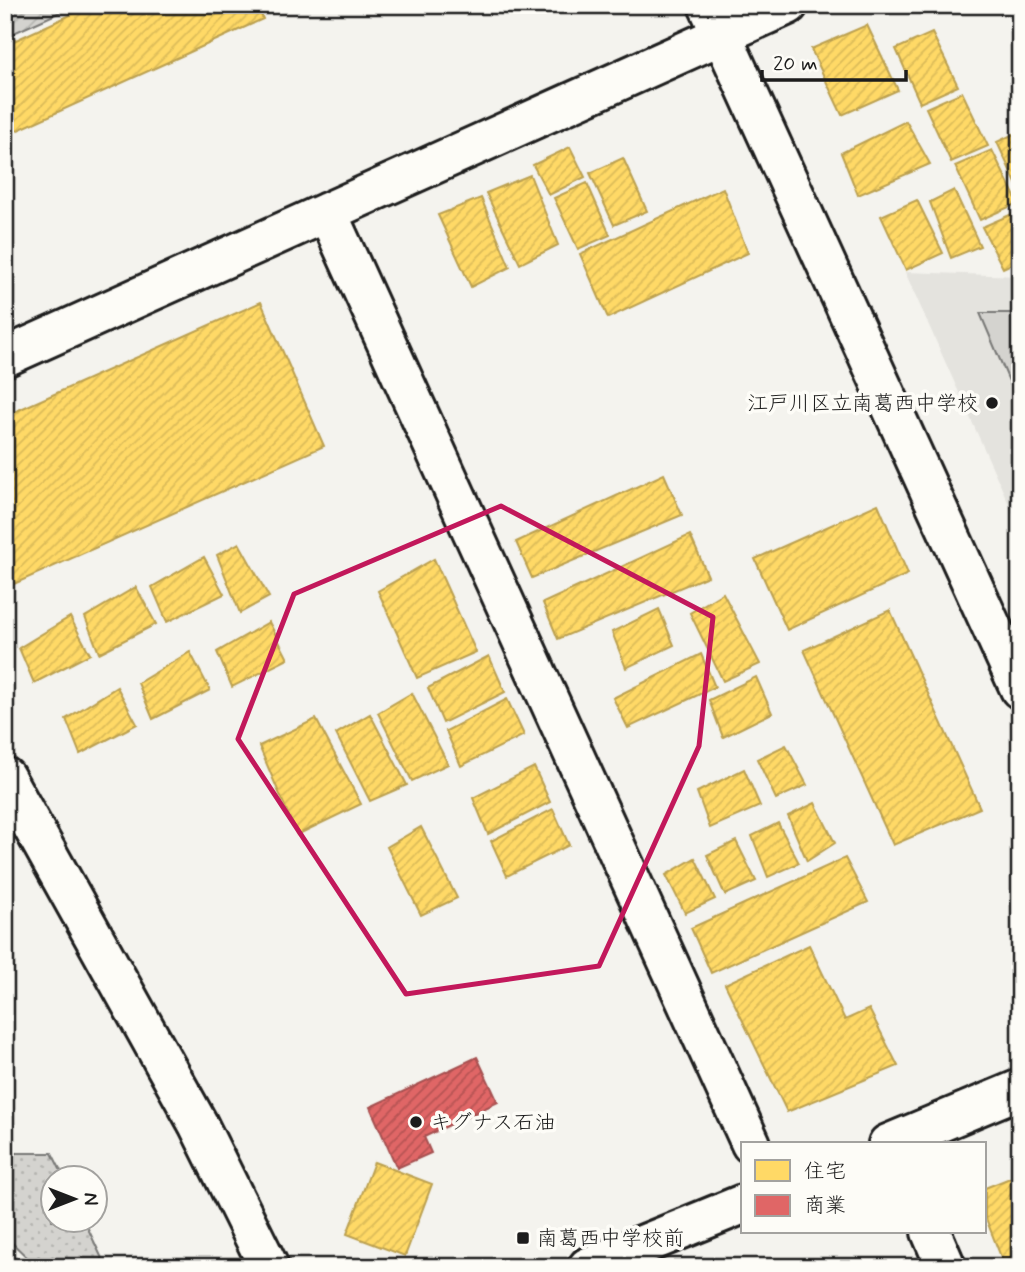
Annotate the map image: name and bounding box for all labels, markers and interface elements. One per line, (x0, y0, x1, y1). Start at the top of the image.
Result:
scale bar (762, 38, 906, 82)
text: 20 m (773, 50, 818, 78)
place label: 江戸川区立南葛西中学校 (747, 390, 978, 418)
marker: 江戸川区立南葛西中学校 (984, 395, 1000, 411)
place label: キグナス石油 (430, 1109, 555, 1137)
marker: キグナス石油 (408, 1114, 424, 1130)
legend (741, 1142, 986, 1234)
text: 住宅 (804, 1158, 846, 1186)
north arrow (38, 1164, 108, 1234)
text: 商業 (804, 1192, 846, 1220)
text: N (77, 1193, 102, 1205)
place label: 南葛西中学校前 (537, 1225, 684, 1253)
marker: 南葛西中学校前 (515, 1230, 531, 1246)

